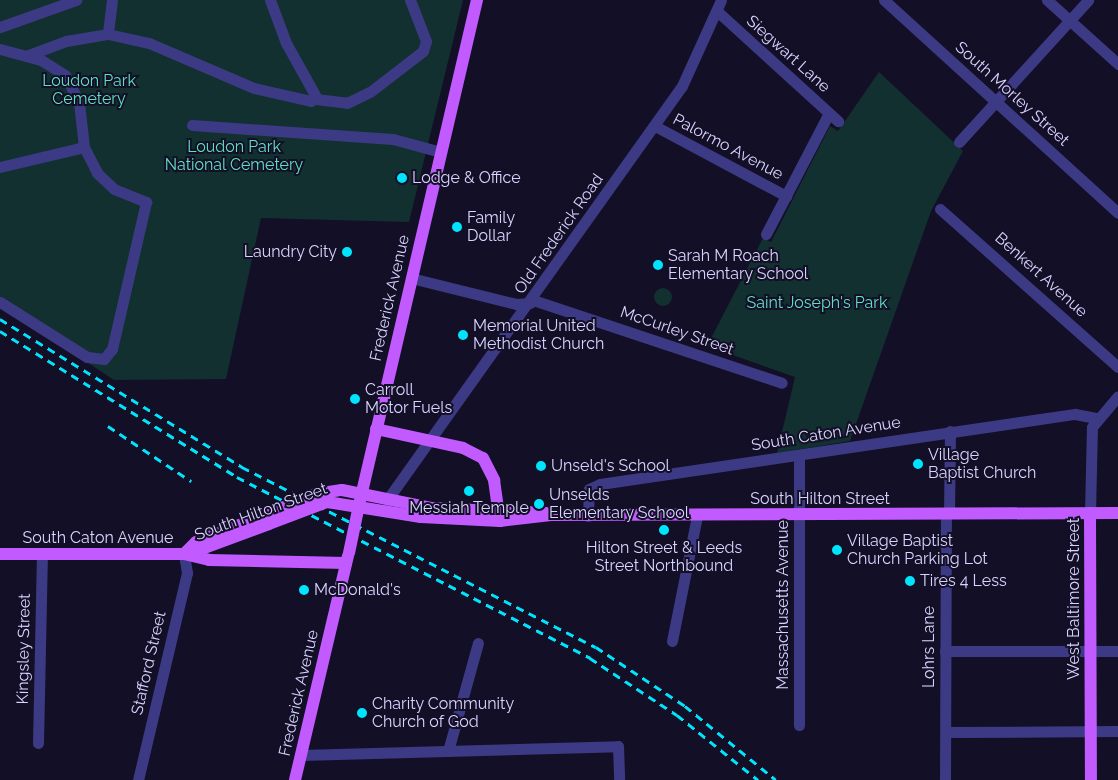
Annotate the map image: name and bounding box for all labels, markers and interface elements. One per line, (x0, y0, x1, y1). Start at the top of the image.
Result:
street label: Siegwart Lane (742, 11, 834, 97)
street label: South Morley Street (951, 38, 1073, 150)
park label: Loudon Park Cemetery (42, 71, 136, 109)
street label: Palormo Avenue (669, 110, 787, 184)
park label: Loudon Park National Cemetery (164, 137, 304, 175)
place label: Lodge & Office (412, 168, 521, 188)
street label: Old Frederick Road (510, 170, 608, 298)
marker: Lodge & Office (396, 172, 408, 184)
place label: Family Dollar (467, 208, 515, 246)
marker: Family Dollar (451, 221, 463, 233)
street label: Benkert Avenue (991, 228, 1091, 322)
street label: Frederick Avenue (366, 233, 414, 363)
place label: Laundry City (243, 242, 337, 262)
marker: Laundry City (341, 246, 353, 258)
place label: Sarah M Roach Elementary School (668, 246, 808, 284)
marker: Sarah M Roach Elementary School (652, 259, 664, 271)
park label: Saint Joseph's Park (746, 293, 888, 313)
street label: McCurley Street (617, 302, 737, 360)
place label: Memorial United Methodist Church (473, 316, 604, 354)
marker: Memorial United Methodist Church (457, 329, 469, 341)
place label: Carroll Motor Fuels (365, 380, 453, 418)
marker: Carroll Motor Fuels (349, 393, 361, 405)
street label: South Caton Avenue (750, 413, 902, 455)
place label: Village Baptist Church (928, 445, 1036, 483)
place label: Unseld's School (551, 456, 670, 476)
marker: Village Baptist Church (912, 458, 924, 470)
marker: Unseld's School (535, 460, 547, 472)
street label: South Hilton Street (192, 479, 330, 545)
marker: Messiah Temple (463, 485, 475, 497)
place label: Unselds Elementary School (549, 485, 689, 523)
street label: South Hilton Street (750, 489, 890, 509)
place label: Messiah Temple (409, 498, 529, 518)
marker: Unselds Elementary School (533, 498, 545, 510)
street label: West Baltimore Street (1064, 518, 1084, 680)
street label: Massachusetts Avenue (773, 520, 793, 690)
marker: Hilton Street & Leeds Street Northbound (658, 524, 670, 536)
street label: South Caton Avenue (22, 528, 174, 548)
place label: Village Baptist Church Parking Lot (847, 531, 988, 569)
place label: Hilton Street & Leeds Street Northbound (586, 538, 742, 576)
marker: Village Baptist Church Parking Lot (831, 544, 843, 556)
place label: Tires 4 Less (920, 571, 1007, 591)
marker: Tires 4 Less (904, 575, 916, 587)
place label: McDonald's (314, 580, 401, 600)
marker: McDonald's (298, 584, 310, 596)
street label: Kingsley Street (13, 593, 35, 705)
street label: Lohrs Lane (919, 606, 939, 688)
street label: Stafford Street (128, 609, 170, 717)
street label: Frederick Avenue (275, 628, 323, 758)
place label: Charity Community Church of God (372, 694, 514, 732)
marker: Charity Community Church of God (356, 707, 368, 719)

